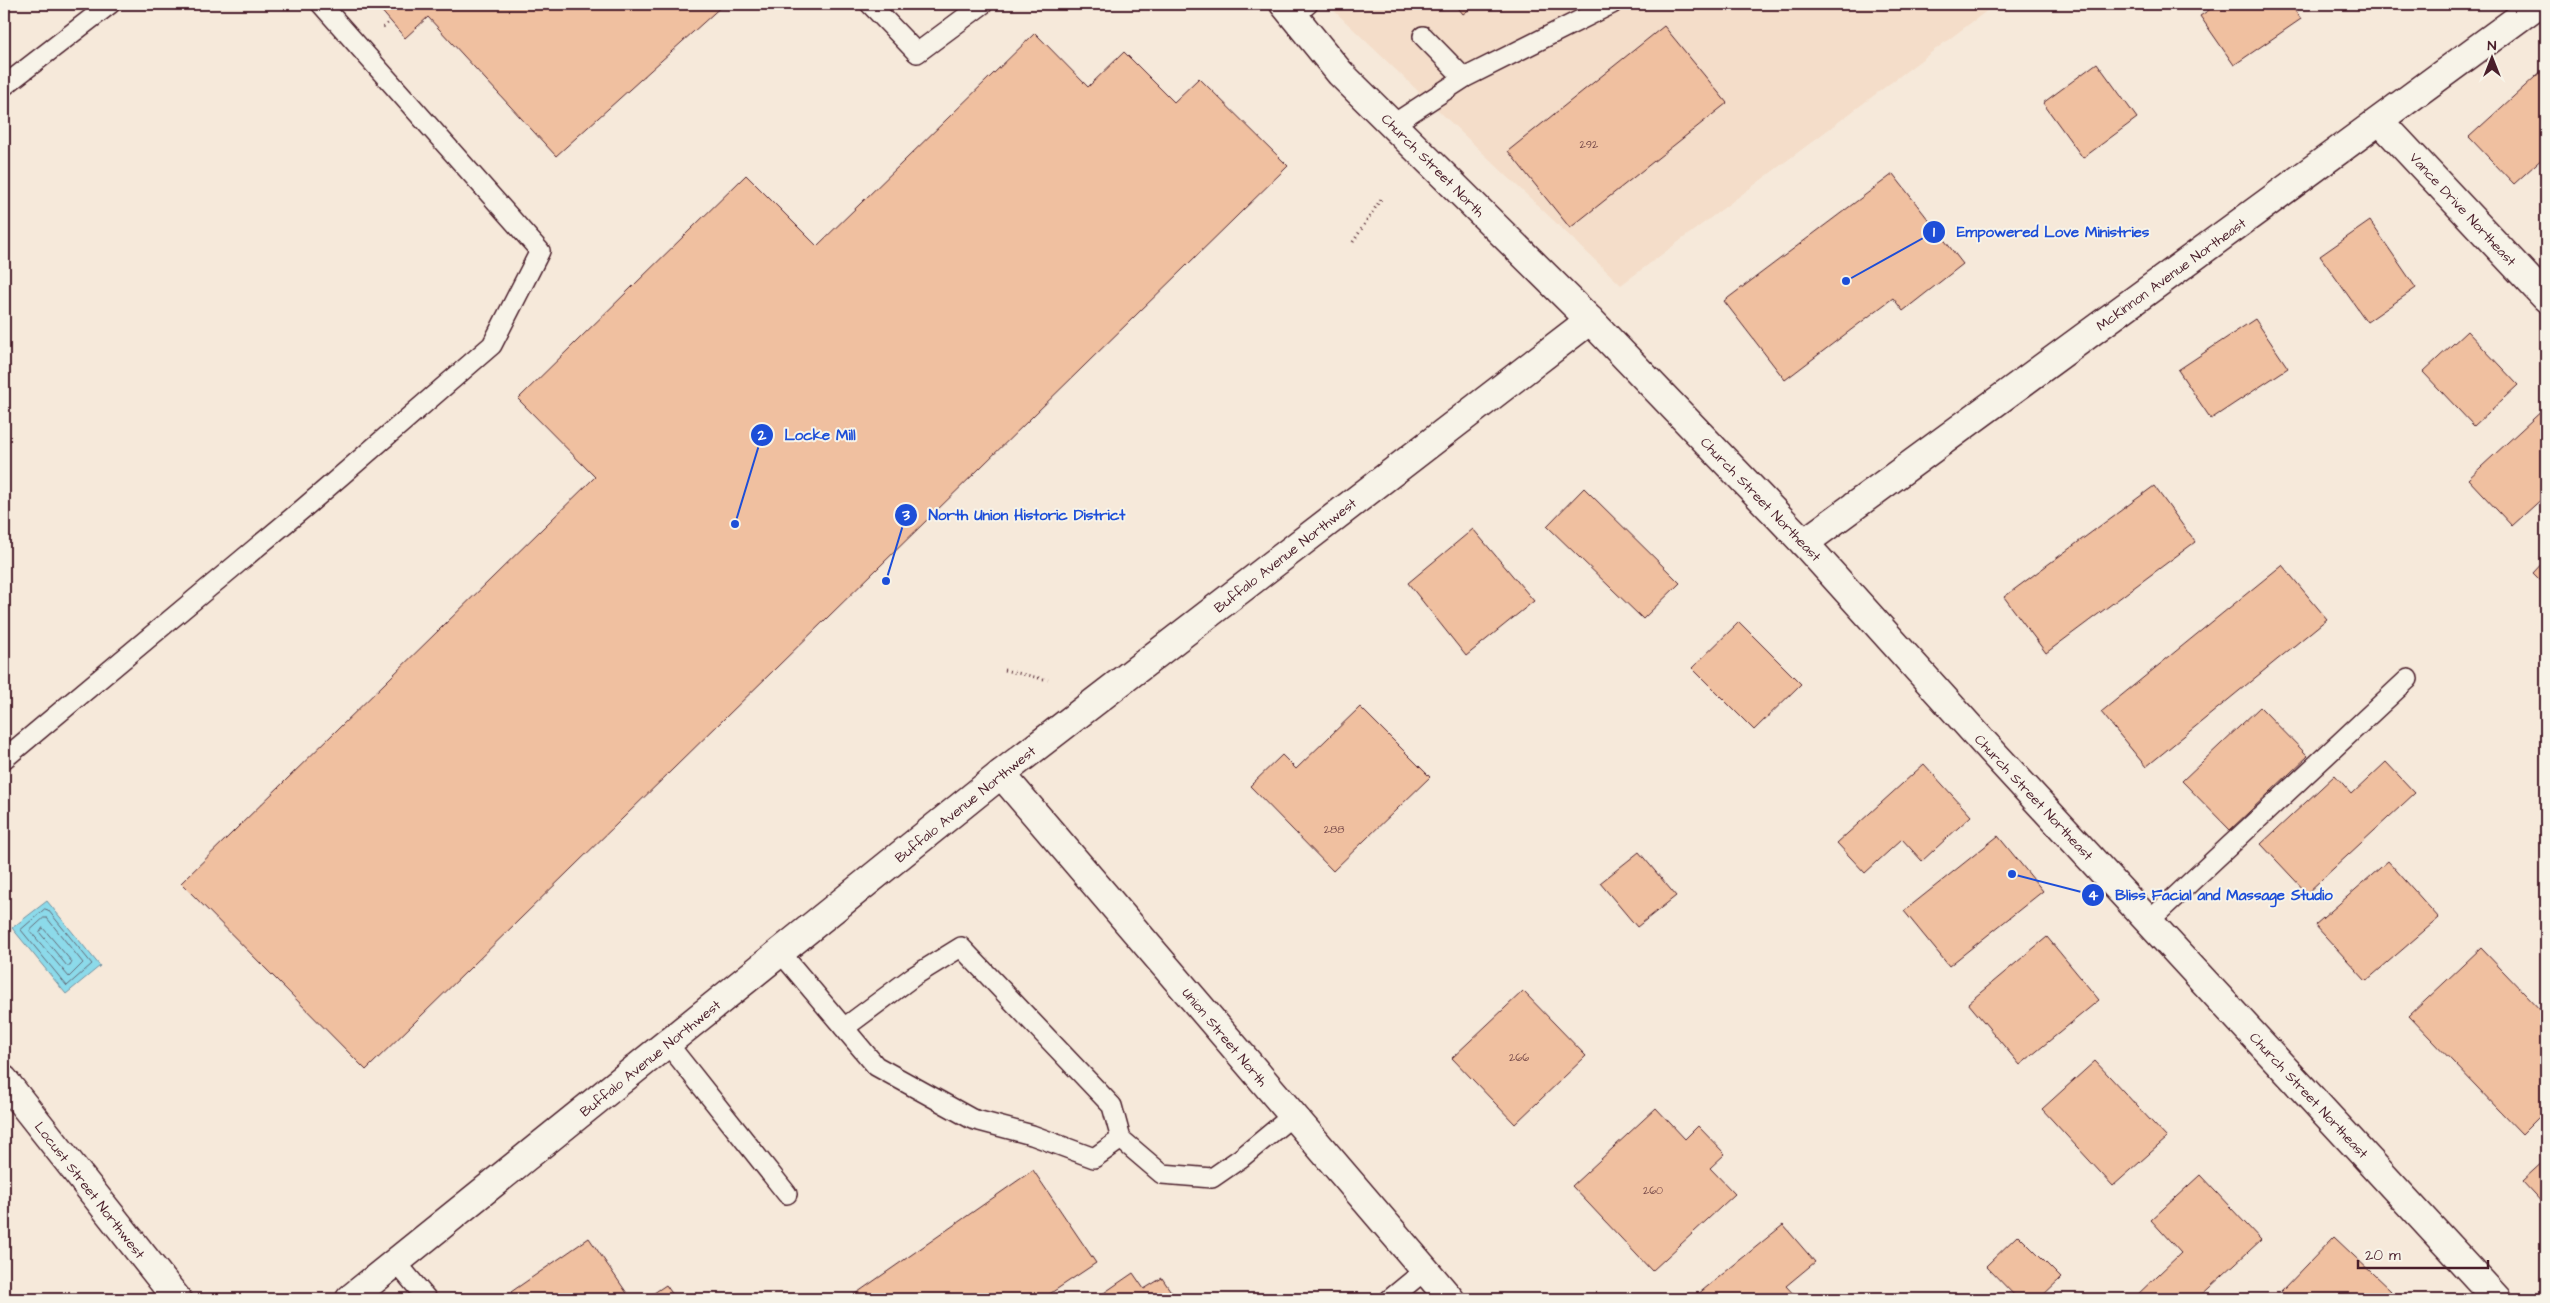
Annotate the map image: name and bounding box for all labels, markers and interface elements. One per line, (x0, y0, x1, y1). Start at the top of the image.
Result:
north arrow (2468, 32, 2518, 82)
text: N (2488, 36, 2497, 56)
street label: Church Street North (1376, 110, 1488, 222)
house number: 292 (1580, 137, 1599, 152)
street label: Vance Drive Northeast (2404, 149, 2521, 271)
street label: McKinnon Avenue Northeast (2093, 213, 2251, 336)
callout: Empowered Love Ministries (1921, 217, 2159, 247)
text: 1 (1933, 222, 1935, 243)
text: Empowered Love Ministries (1957, 222, 2150, 243)
callout: Locke Mill (750, 420, 866, 450)
text: 2 (757, 425, 767, 446)
text: Locke Mill (784, 425, 856, 446)
street label: Church Street Northeast (1695, 433, 1825, 567)
street label: Buffalo Avenue Northwest (1210, 493, 1361, 618)
callout: North Union Historic District (893, 500, 1135, 530)
text: 3 (901, 505, 910, 526)
text: North Union Historic District (929, 505, 1126, 526)
street label: Church Street Northeast (1969, 730, 2097, 866)
street label: Buffalo Avenue Northwest (891, 741, 1041, 868)
house number: 288 (1324, 822, 1344, 837)
callout: Bliss Facial and Massage Studio (2081, 880, 2343, 910)
text: 4 (2088, 885, 2099, 906)
text: Bliss Facial and Massage Studio (2115, 885, 2333, 908)
street label: Union Street North (1177, 984, 1272, 1091)
street label: Buffalo Avenue Northwest (576, 995, 726, 1122)
street label: Church Street Northeast (2244, 1028, 2372, 1164)
house number: 266 (1509, 1050, 1529, 1065)
street label: Locust Street Northwest (29, 1118, 149, 1264)
house number: 260 (1643, 1183, 1663, 1198)
scale bar (2358, 1238, 2488, 1270)
text: 20 m (2365, 1245, 2401, 1266)

